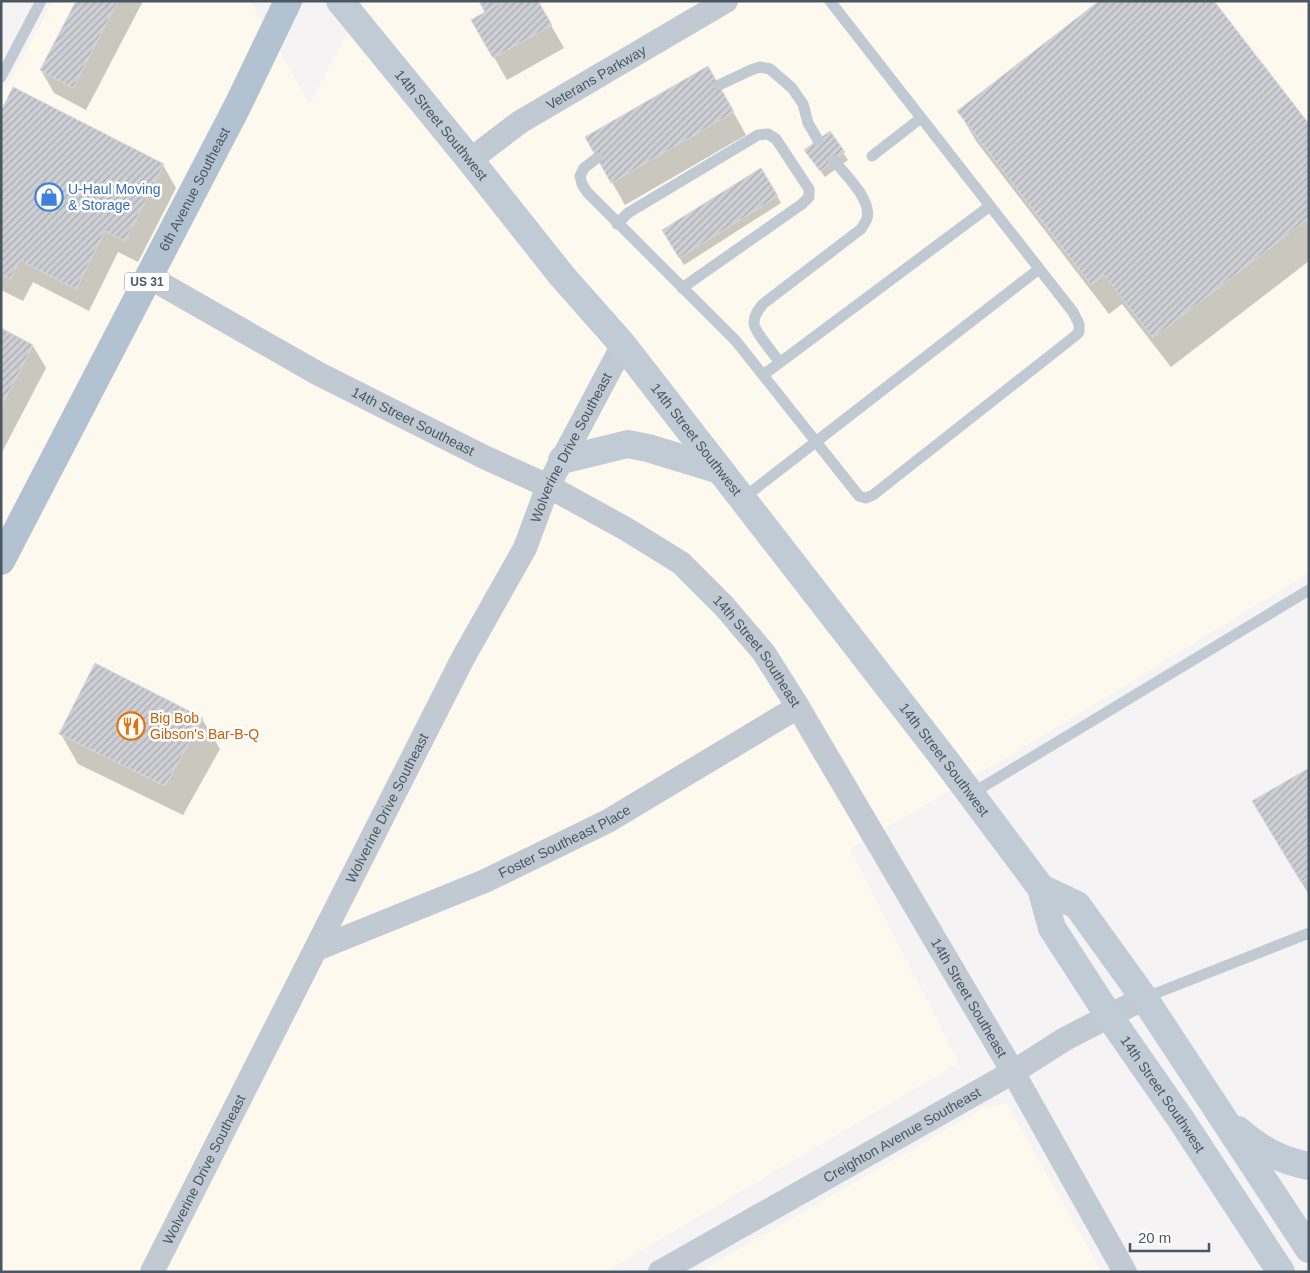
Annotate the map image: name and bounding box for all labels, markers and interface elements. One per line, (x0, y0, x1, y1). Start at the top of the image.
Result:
street label: Veterans Parkway (543, 42, 649, 113)
street label: 14th Street Southwest (391, 66, 491, 184)
street label: 6th Avenue Southeast (156, 125, 233, 254)
place label: U-Haul Moving & Storage (68, 181, 161, 213)
shop icon: U-Haul Moving & Storage (34, 182, 64, 212)
road number: US 31 (124, 272, 170, 292)
street label: Wolverine Drive Southeast (527, 370, 615, 525)
street label: 14th Street Southwest (648, 380, 745, 499)
street label: 14th Street Southeast (349, 384, 477, 459)
street label: 14th Street Southeast (710, 592, 804, 710)
street label: 14th Street Southwest (896, 700, 992, 819)
place label: Big Bob Gibson's Bar-B-Q (150, 710, 259, 742)
restaurant icon: Big Bob Gibson's Bar-B-Q (116, 711, 146, 741)
street label: Wolverine Drive Southeast (342, 730, 432, 886)
street label: Foster Southeast Place (496, 801, 634, 881)
street label: 14th Street Southeast (928, 935, 1011, 1060)
street label: 14th Street Southwest (1117, 1033, 1208, 1156)
street label: Creighton Avenue Southeast (820, 1084, 983, 1186)
street label: Wolverine Drive Southeast (159, 1092, 249, 1247)
scale bar (1130, 1220, 1209, 1252)
text: 20 m (1138, 1229, 1171, 1246)

